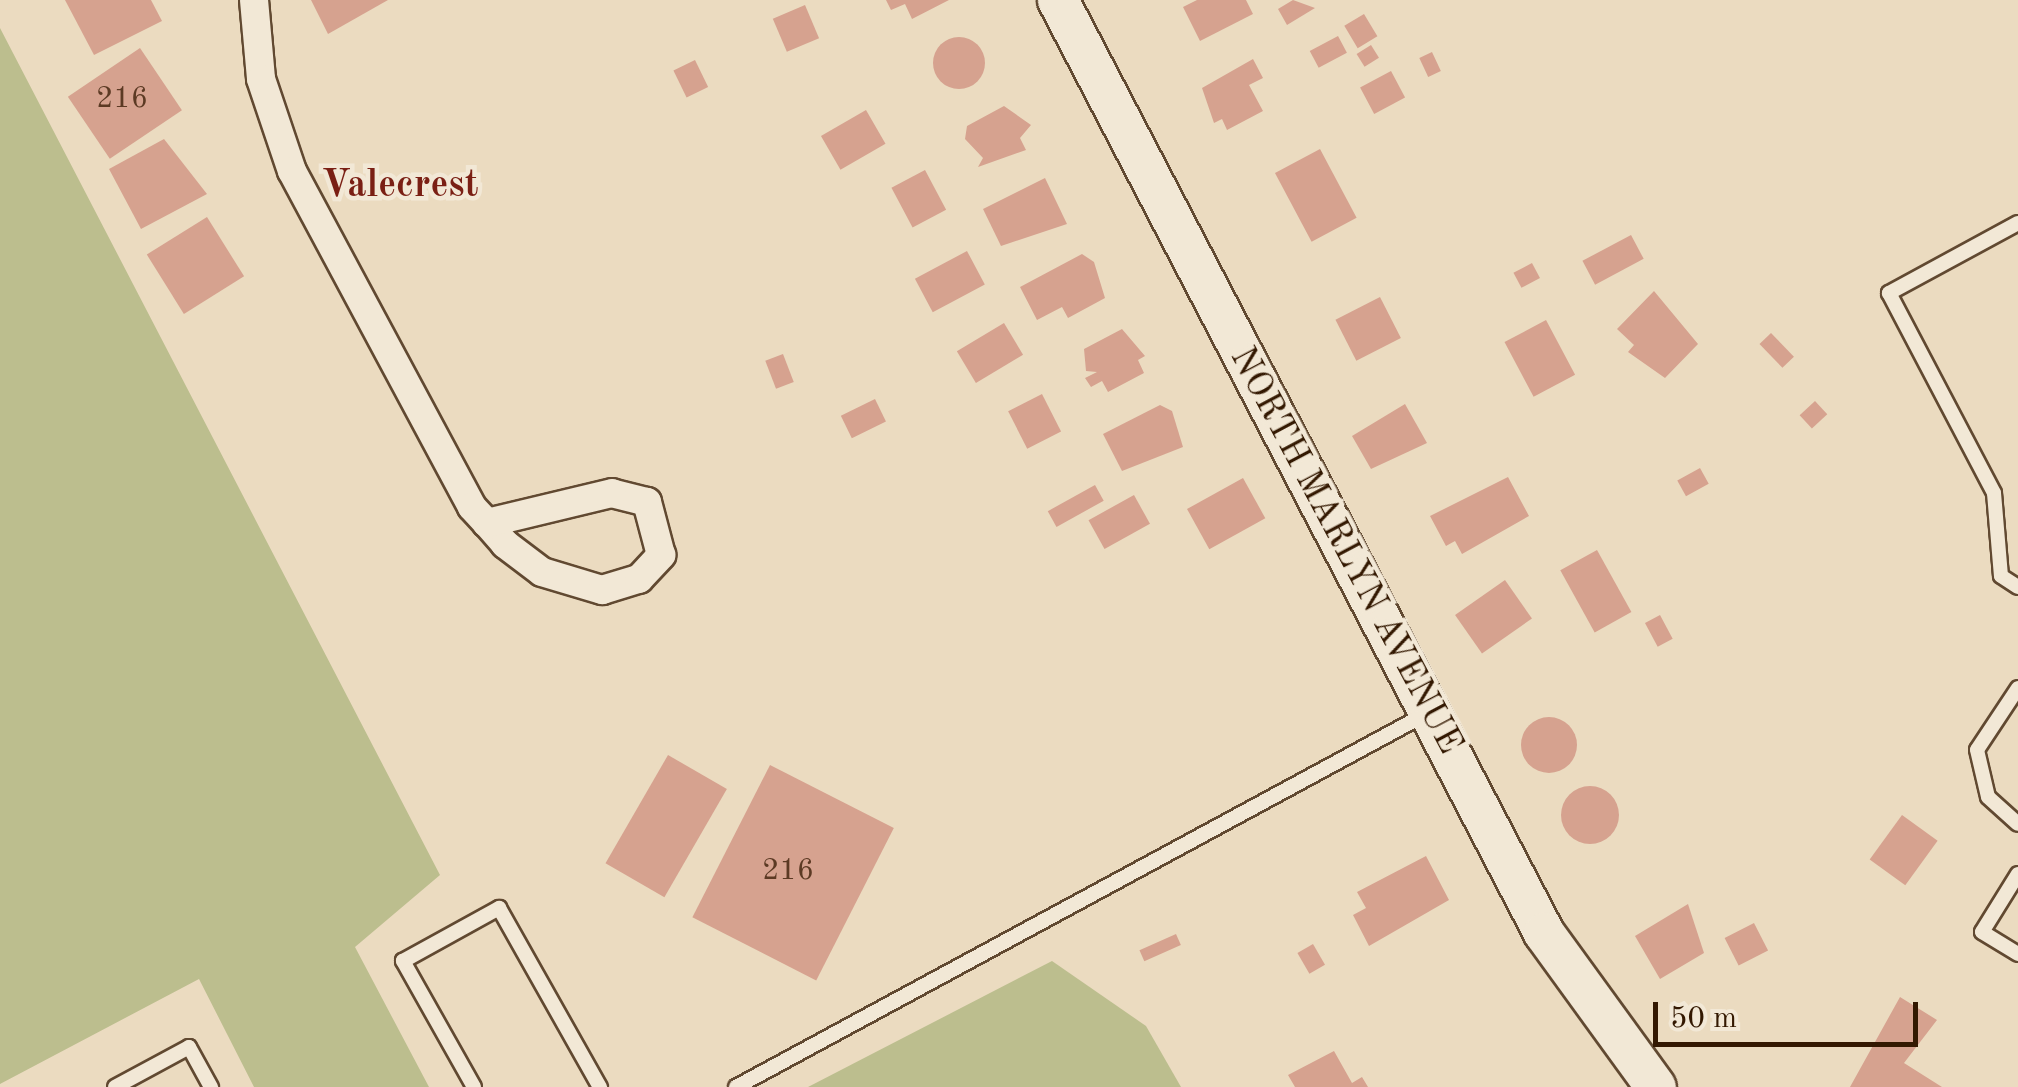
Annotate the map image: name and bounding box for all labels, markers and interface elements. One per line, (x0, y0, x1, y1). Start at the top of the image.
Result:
house number: 216 (96, 81, 148, 117)
district label: Valecrest (321, 164, 479, 210)
street label: NORTH MARLYN AVENUE (1220, 341, 1470, 761)
house number: 216 (762, 853, 814, 889)
scale bar (1658, 982, 1923, 1044)
text: 50 m (1670, 1004, 1737, 1034)

